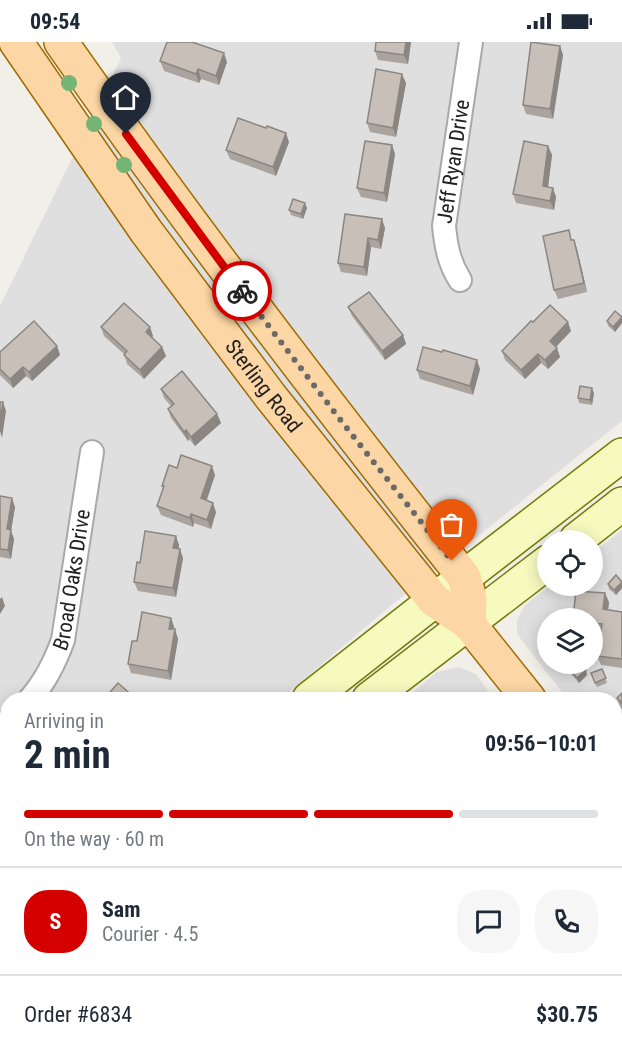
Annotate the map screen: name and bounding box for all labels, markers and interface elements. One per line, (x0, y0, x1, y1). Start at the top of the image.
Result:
text: 09:54 (30, 9, 81, 34)
pin (100, 72, 151, 134)
icon: home (109, 81, 142, 114)
street label: Jeff Ryan Drive (433, 98, 474, 225)
courier (212, 261, 272, 321)
icon: bike (226, 275, 259, 308)
street label: Sterling Road (220, 335, 307, 437)
pin (426, 499, 477, 561)
street label: Broad Oaks Drive (48, 508, 95, 654)
icon: bag (435, 508, 468, 541)
map controls (537, 530, 603, 674)
button: locate (537, 530, 603, 596)
button: layers (537, 608, 603, 674)
text: Arriving in (24, 709, 104, 733)
text: 09:56–10:01 (485, 731, 598, 756)
text: 2 min (24, 732, 111, 778)
text: On the way · 60 m (24, 827, 164, 851)
button: chat (457, 890, 520, 953)
button: phone (535, 890, 598, 953)
text: Sam (102, 897, 141, 922)
text: S (50, 909, 61, 934)
text: Courier · 4.5 (102, 922, 198, 946)
text: Order #6834 (24, 1002, 132, 1027)
text: $30.75 (536, 1002, 598, 1027)

